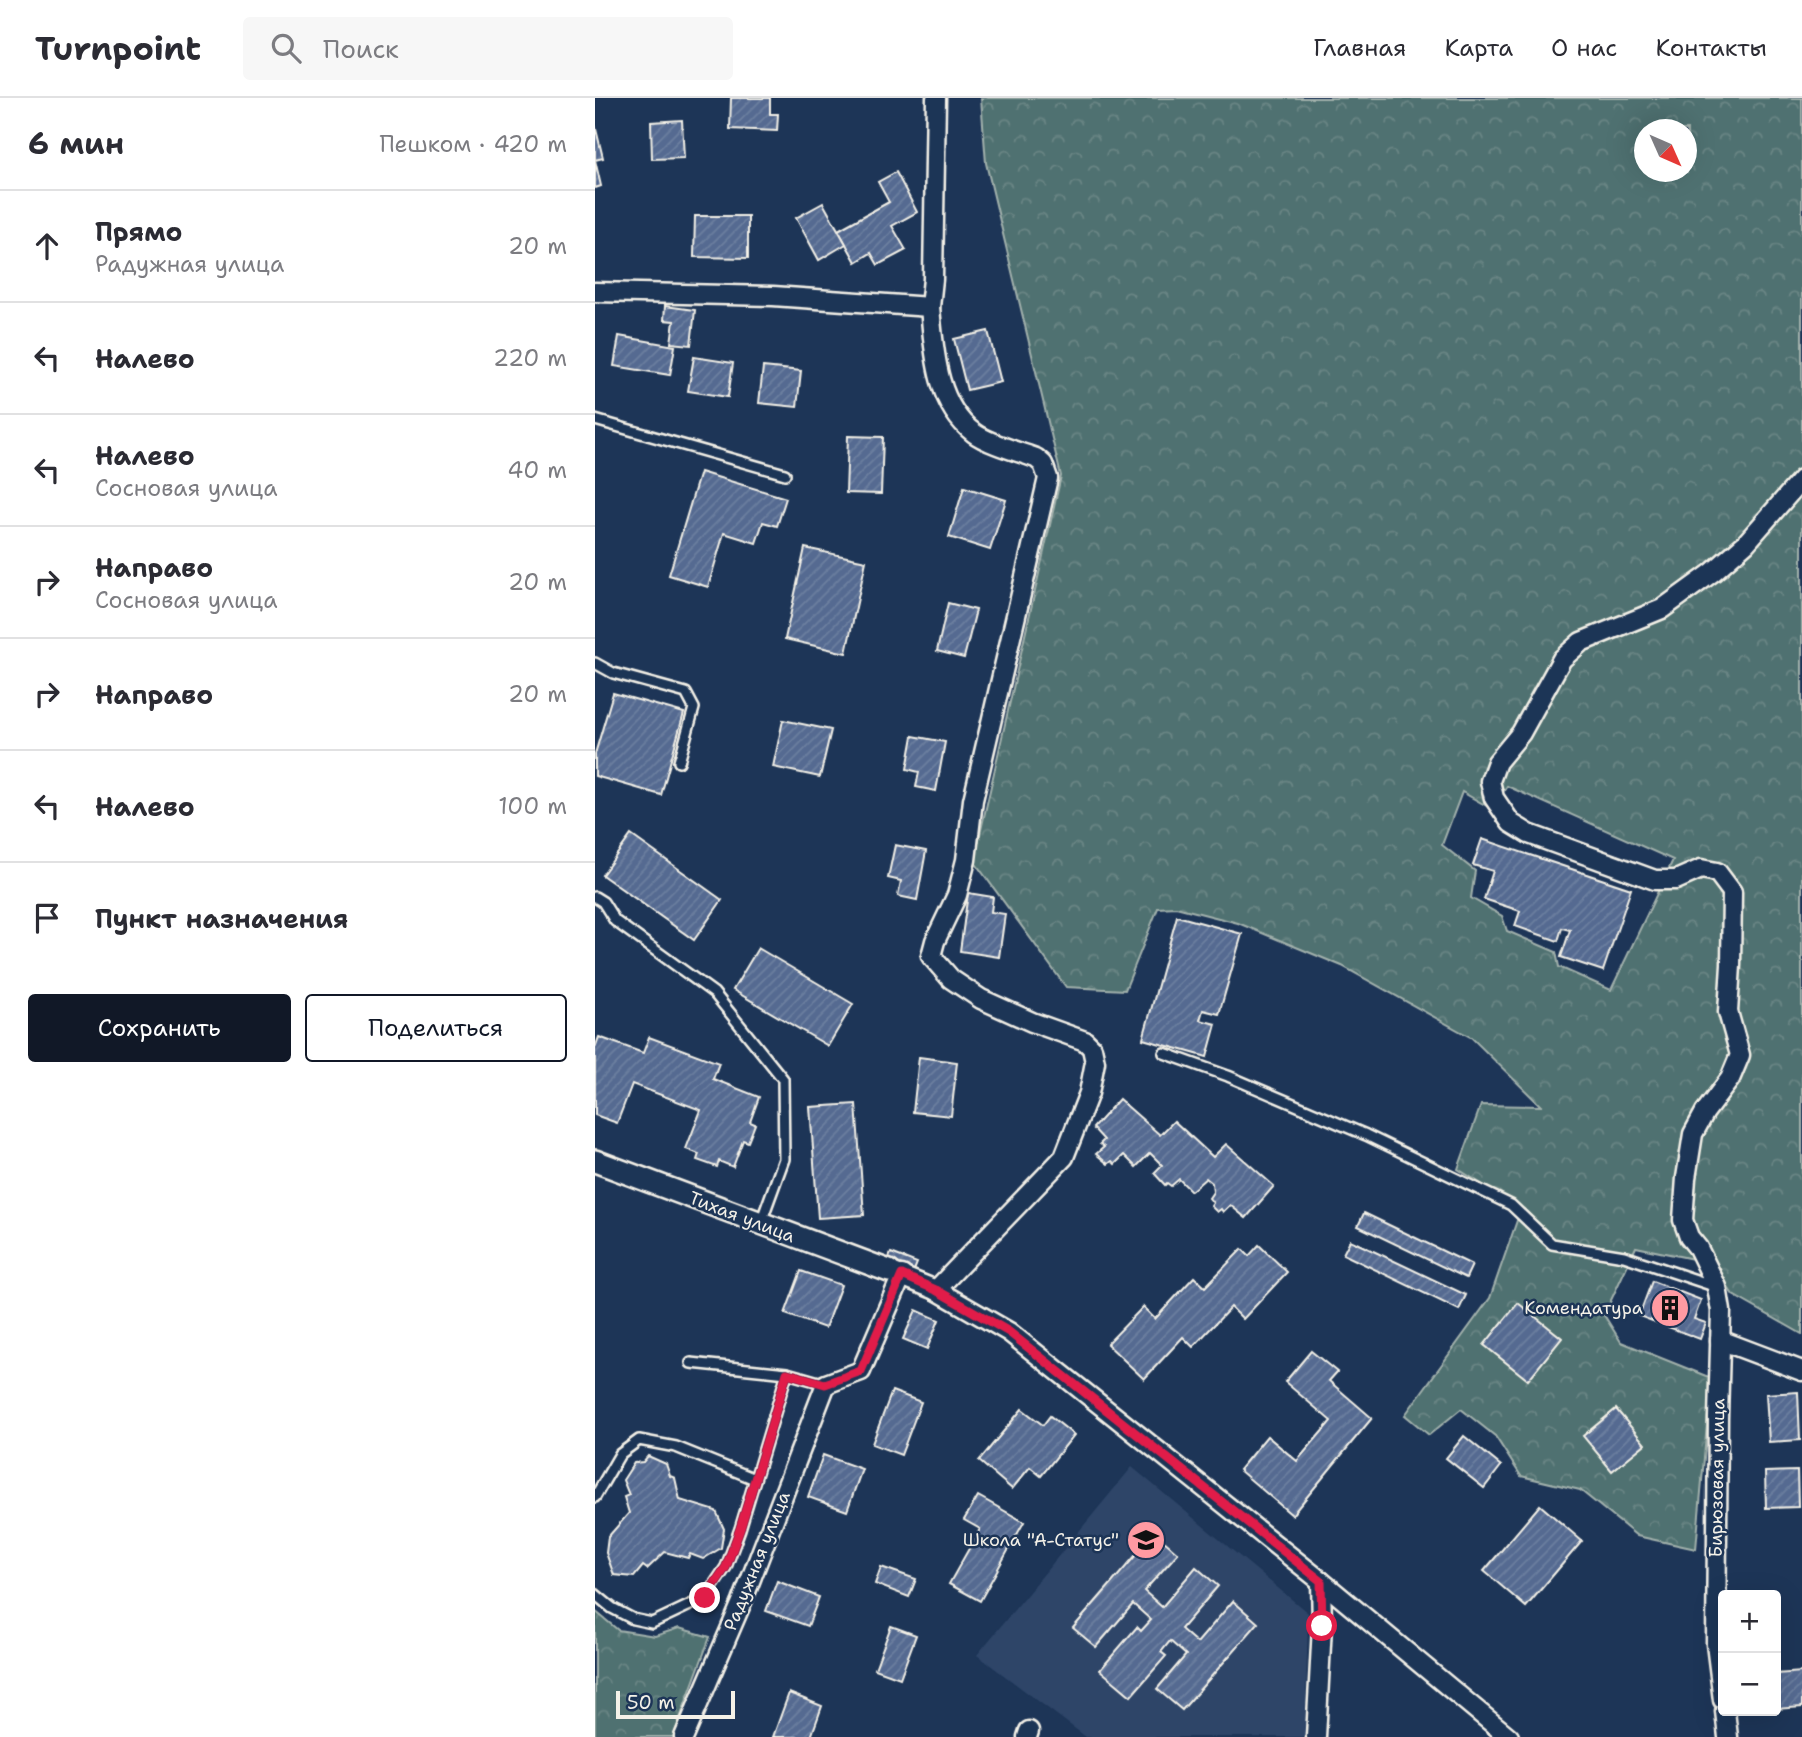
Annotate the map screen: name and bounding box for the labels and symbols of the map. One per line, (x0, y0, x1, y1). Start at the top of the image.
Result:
north arrow (1634, 119, 1697, 182)
street label: Тихая улица (685, 1186, 799, 1248)
building icon: Комендатура (1649, 1287, 1691, 1329)
place label: Комендатура (1524, 1296, 1643, 1320)
street label: Бирюзовая улица (1704, 1398, 1730, 1558)
street label: Радужная улица (718, 1488, 796, 1634)
school or university icon: Школа "А-Статус" (1125, 1519, 1167, 1561)
place label: Школа "А-Статус" (963, 1528, 1119, 1552)
route end (689, 1582, 720, 1613)
route start (1306, 1610, 1337, 1641)
scale bar (616, 1688, 735, 1720)

